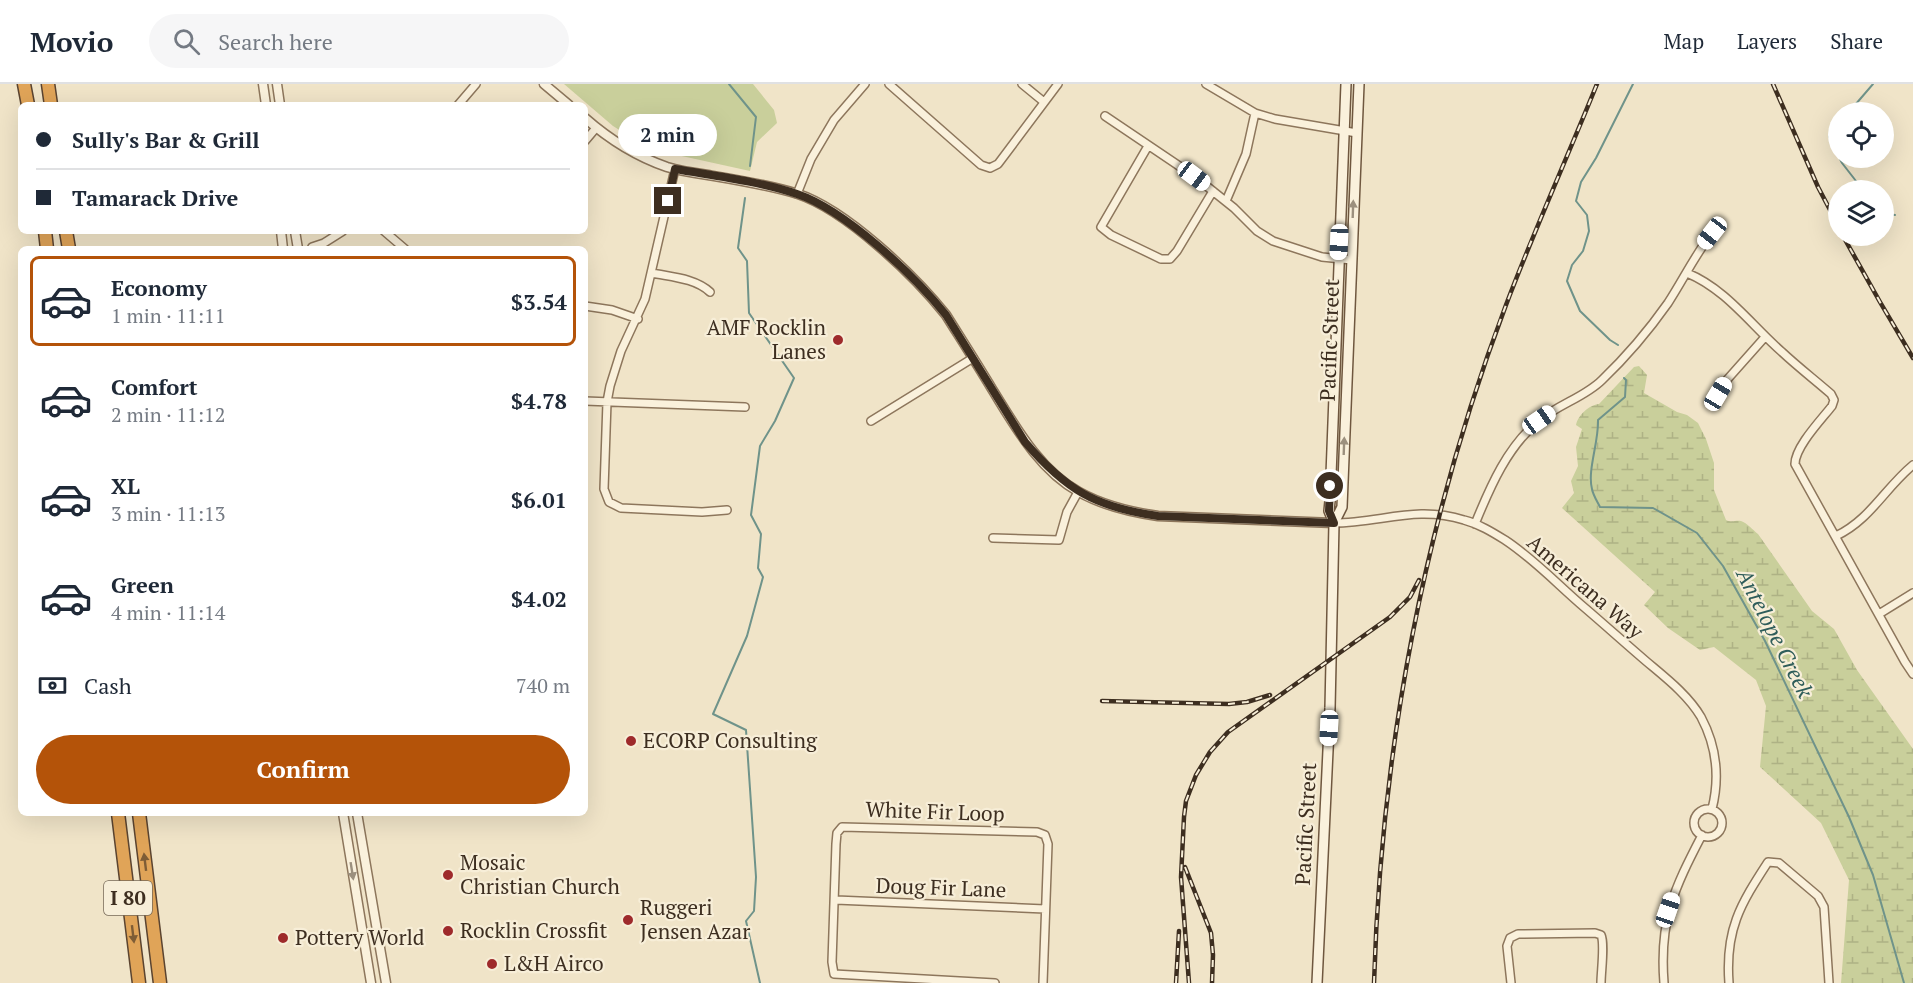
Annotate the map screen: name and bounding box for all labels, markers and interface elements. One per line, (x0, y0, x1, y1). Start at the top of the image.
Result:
search box (149, 14, 569, 68)
text: Movio (30, 23, 113, 60)
icon: search (170, 25, 203, 58)
text: Search here (218, 27, 333, 56)
text: Map (1663, 27, 1704, 55)
text: Layers (1737, 27, 1797, 55)
text: Share (1830, 27, 1883, 55)
map controls (1828, 102, 1894, 246)
button: locate (1828, 102, 1894, 168)
callout: 2 min (618, 114, 718, 156)
text: 2 min (640, 121, 695, 148)
text: Sully's Bar & Grill (72, 125, 260, 154)
car (1174, 158, 1214, 194)
button: layers (1828, 180, 1894, 246)
text: Tamarack Drive (72, 183, 238, 212)
route end (654, 187, 681, 214)
one-way arrow (1349, 199, 1358, 218)
car (1694, 213, 1730, 253)
car (1329, 224, 1349, 260)
text: Economy (111, 273, 207, 302)
icon: car (39, 274, 93, 328)
street label: Pacific Street (1313, 278, 1345, 402)
text: $3.54 (511, 287, 567, 316)
text: 1 min · 11:11 (111, 302, 225, 329)
place label: AMF Rocklin Lanes (707, 313, 827, 365)
marker: AMF Rocklin Lanes (831, 333, 845, 347)
text: Comfort (111, 372, 197, 401)
icon: car (39, 373, 93, 427)
car (1701, 374, 1735, 414)
text: $4.78 (511, 386, 567, 415)
text: 2 min · 11:12 (111, 401, 225, 428)
car (1519, 402, 1559, 438)
one-way arrow (1340, 436, 1349, 455)
text: XL (111, 471, 140, 500)
icon: car (39, 472, 93, 526)
route start (1316, 472, 1343, 499)
text: $6.01 (511, 485, 567, 514)
text: 3 min · 11:13 (111, 500, 225, 527)
street label: Americana Way (1522, 528, 1650, 645)
water label: Antelope Creek (1729, 561, 1821, 703)
text: Green (111, 570, 174, 599)
icon: car (39, 571, 93, 625)
text: $4.02 (511, 584, 567, 613)
text: 4 min · 11:14 (111, 599, 225, 626)
icon: cash (36, 669, 69, 702)
text: Cash (84, 671, 132, 700)
text: 740 m (516, 672, 570, 699)
car (1319, 710, 1339, 746)
place label: ECORP Consulting (643, 726, 818, 754)
marker: ECORP Consulting (624, 734, 638, 748)
button: Confirm (36, 735, 570, 804)
street label: Pacific Street (1288, 762, 1322, 886)
street label: White Fir Loop (865, 795, 1005, 827)
place label: Mosaic Christian Church (460, 848, 620, 900)
one-way arrow (140, 853, 150, 872)
one-way arrow (348, 861, 357, 880)
marker: Mosaic Christian Church (441, 868, 455, 882)
street label: Doug Fir Lane (875, 871, 1007, 903)
road number: I 80 (104, 881, 152, 915)
car (1654, 890, 1682, 930)
place label: Ruggeri Jensen Azar (640, 893, 750, 945)
marker: Ruggeri Jensen Azar (621, 913, 635, 927)
place label: Rocklin Crossfit (460, 916, 607, 944)
place label: Pottery World (295, 923, 425, 951)
one-way arrow (128, 924, 138, 943)
marker: Rocklin Crossfit (441, 924, 455, 938)
marker: Pottery World (276, 931, 290, 945)
place label: L&H Airco (504, 949, 604, 977)
marker: L&H Airco (485, 957, 499, 971)

